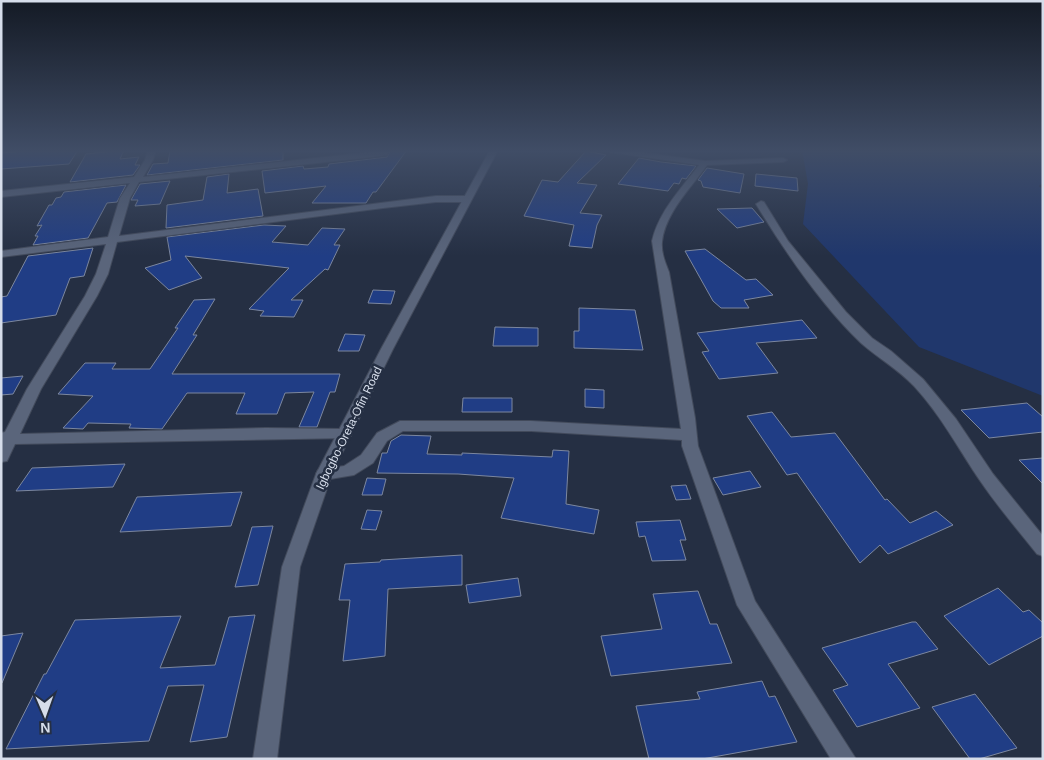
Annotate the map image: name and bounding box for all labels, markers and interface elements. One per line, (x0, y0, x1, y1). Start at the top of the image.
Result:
street label: Igbogbo-Oreta-Ofin Road (313, 364, 385, 492)
north arrow (20, 690, 70, 740)
text: N (40, 720, 51, 736)

